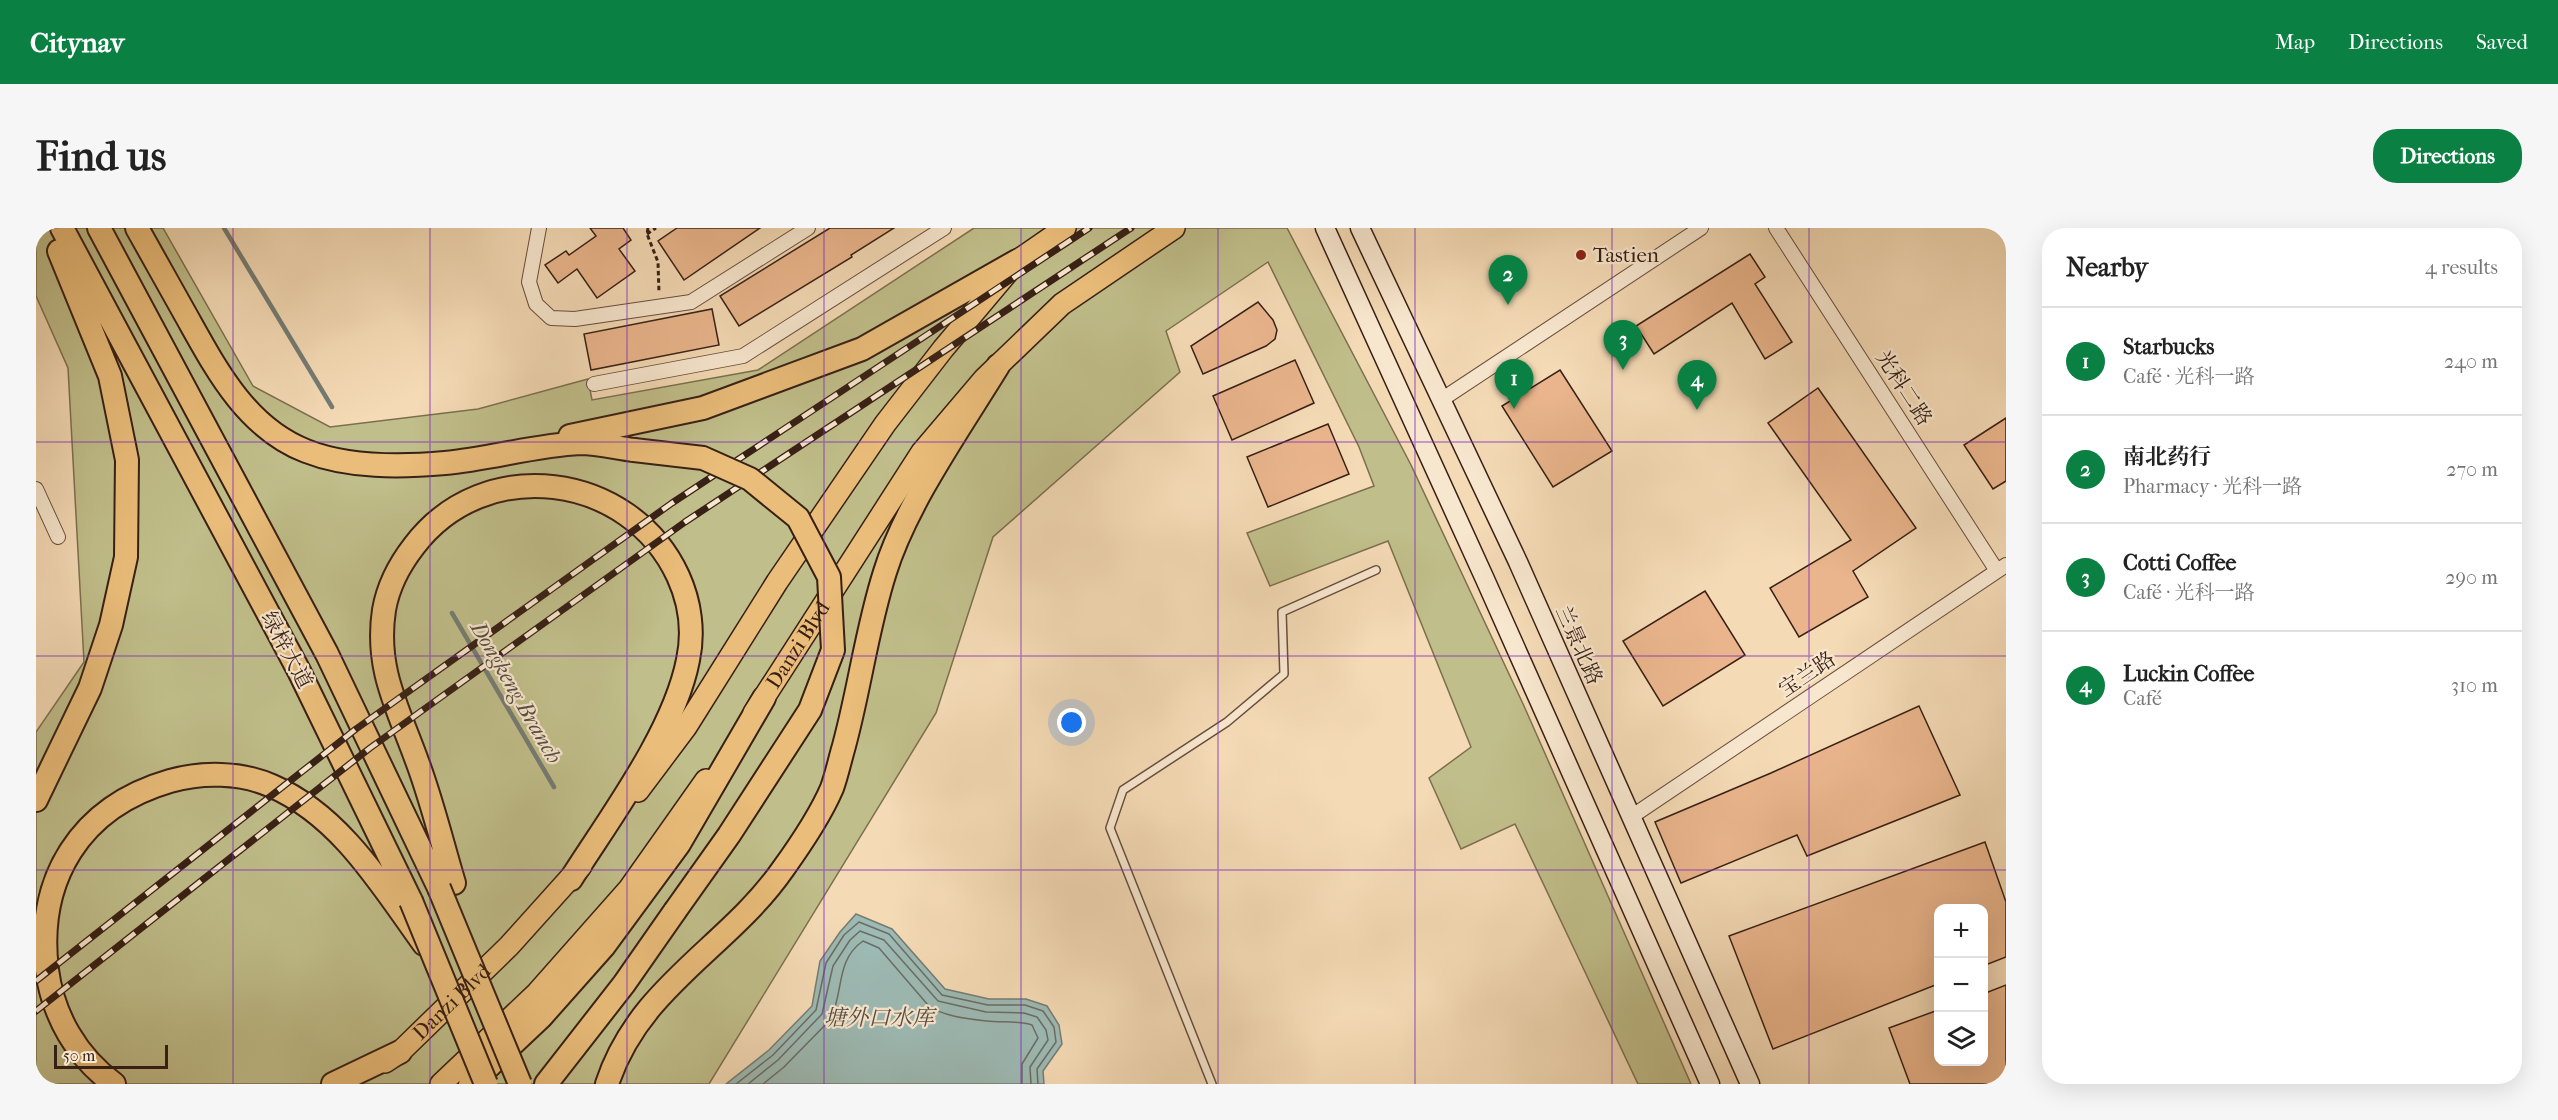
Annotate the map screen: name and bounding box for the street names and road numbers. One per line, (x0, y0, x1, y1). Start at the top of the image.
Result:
street label: 光科二路 (1871, 346, 1937, 430)
street label: Danzi Blvd (761, 596, 835, 693)
street label: 兰景北路 (1551, 602, 1607, 688)
street label: 绿梓大道 (257, 607, 317, 693)
street label: 宝兰路 (1774, 646, 1840, 702)
street label: Danzi Blvd (408, 958, 496, 1045)

